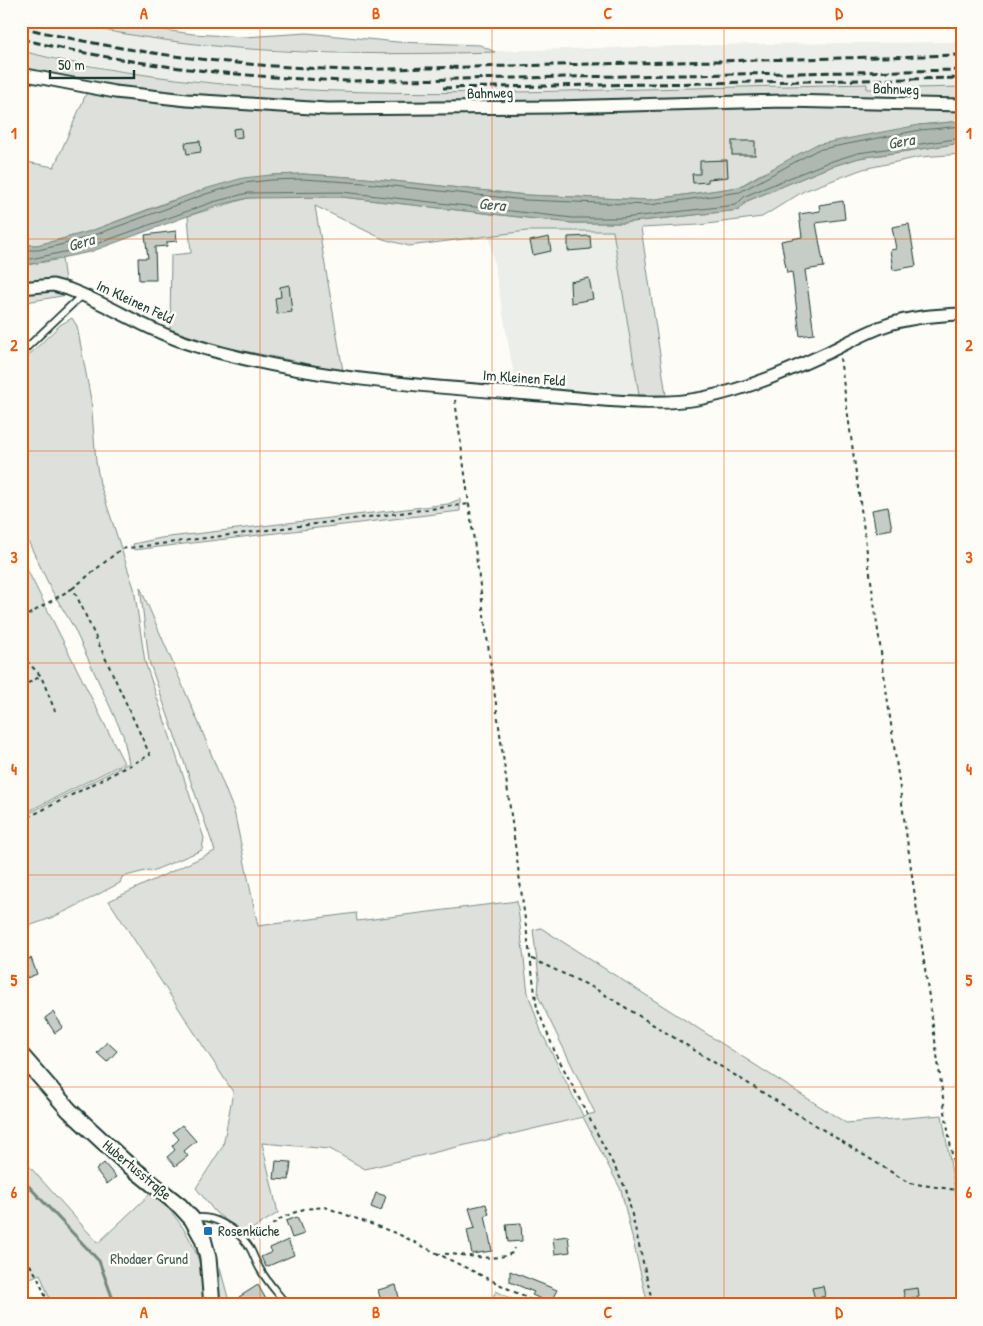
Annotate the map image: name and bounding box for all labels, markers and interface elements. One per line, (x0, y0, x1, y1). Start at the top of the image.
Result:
text: A (140, 2, 148, 24)
text: B (372, 2, 380, 24)
text: C (604, 2, 613, 24)
text: D (835, 2, 843, 24)
scale bar (50, 48, 134, 80)
text: 50 m (58, 54, 85, 75)
street label: Bahnweg (873, 77, 920, 100)
street label: Bahnweg (467, 82, 514, 103)
text: 1 (11, 122, 17, 144)
text: 1 (966, 122, 972, 144)
water label: Gera (886, 128, 918, 154)
water label: Gera (478, 192, 508, 216)
water label: Gera (65, 227, 98, 256)
street label: Im Kleinen Feld (93, 275, 177, 329)
text: 2 (10, 334, 18, 356)
text: 2 (965, 334, 973, 356)
street label: Im Kleinen Feld (482, 364, 566, 391)
text: 3 (10, 546, 18, 568)
text: 3 (965, 546, 973, 568)
text: 4 (11, 758, 17, 780)
text: 4 (966, 758, 972, 780)
text: 5 (11, 969, 18, 991)
text: 5 (966, 969, 973, 991)
street label: Hubertusstraße (98, 1134, 176, 1205)
text: 6 (11, 1181, 18, 1203)
text: 6 (966, 1181, 973, 1203)
place label: Rosenküche (218, 1220, 280, 1241)
marker: Rosenküche (202, 1225, 214, 1237)
park label: Rhodaer Grund (110, 1248, 188, 1269)
text: A (140, 1301, 148, 1323)
text: B (372, 1301, 380, 1323)
text: C (604, 1301, 613, 1323)
text: D (835, 1301, 843, 1323)

